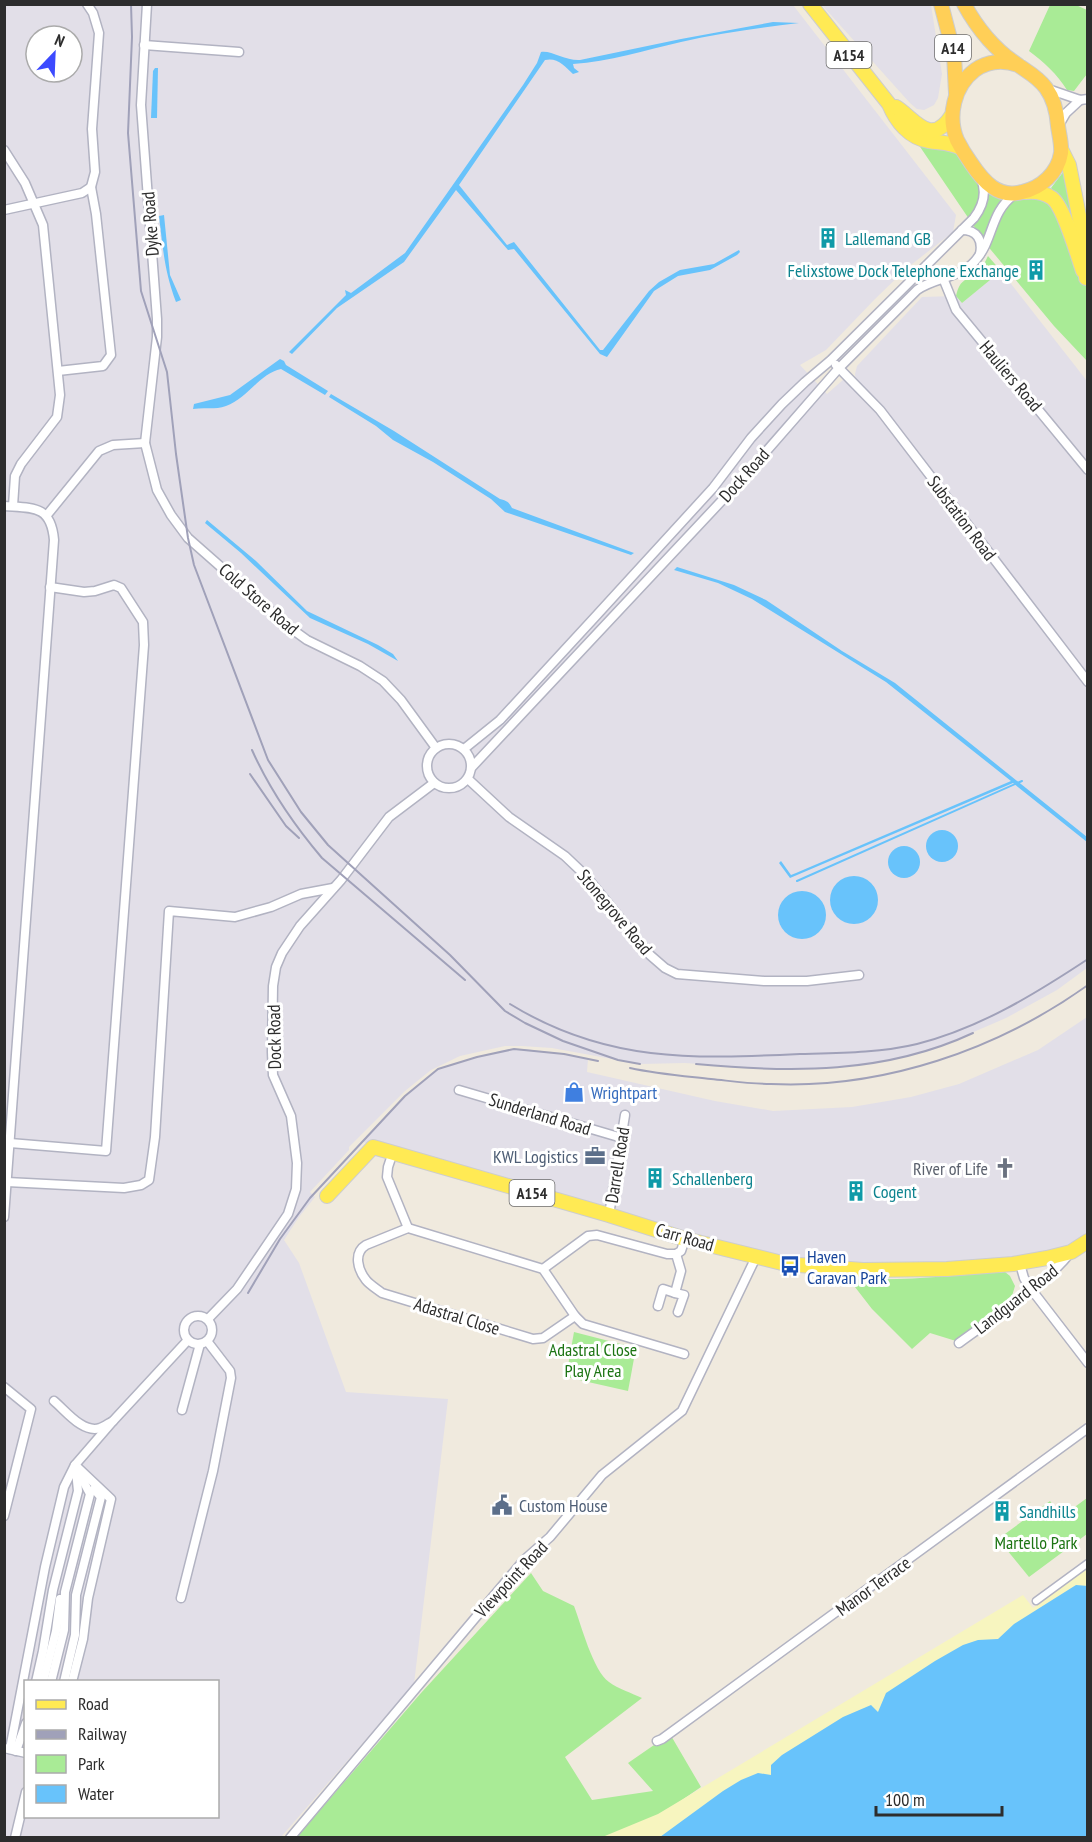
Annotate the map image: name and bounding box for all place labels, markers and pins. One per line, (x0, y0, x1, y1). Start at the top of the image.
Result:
building icon: Lallemand GB (816, 226, 840, 250)
place label: Lallemand GB (845, 227, 931, 250)
building icon: Felixstowe Dock Telephone Exchange (1024, 258, 1048, 282)
place label: Felixstowe Dock Telephone Exchange (788, 259, 1019, 282)
shop icon: Wrightpart (562, 1080, 586, 1104)
place label: Wrightpart (591, 1081, 657, 1104)
office icon: KWL Logistics (583, 1144, 607, 1168)
place label: KWL Logistics (493, 1145, 578, 1168)
church icon: River of Life (993, 1156, 1017, 1180)
place label: River of Life (913, 1157, 988, 1180)
building icon: Schallenberg (643, 1166, 667, 1190)
place label: Schallenberg (672, 1167, 753, 1190)
building icon: Cogent (844, 1179, 868, 1203)
place label: Cogent (873, 1180, 917, 1203)
place label: Haven Caravan Park (807, 1245, 887, 1289)
bus stop icon: Haven Caravan Park (778, 1254, 802, 1278)
public building icon: Custom House (490, 1493, 514, 1517)
place label: Custom House (519, 1494, 608, 1517)
building icon: Sandhills (990, 1499, 1014, 1523)
place label: Sandhills (1019, 1500, 1076, 1523)

